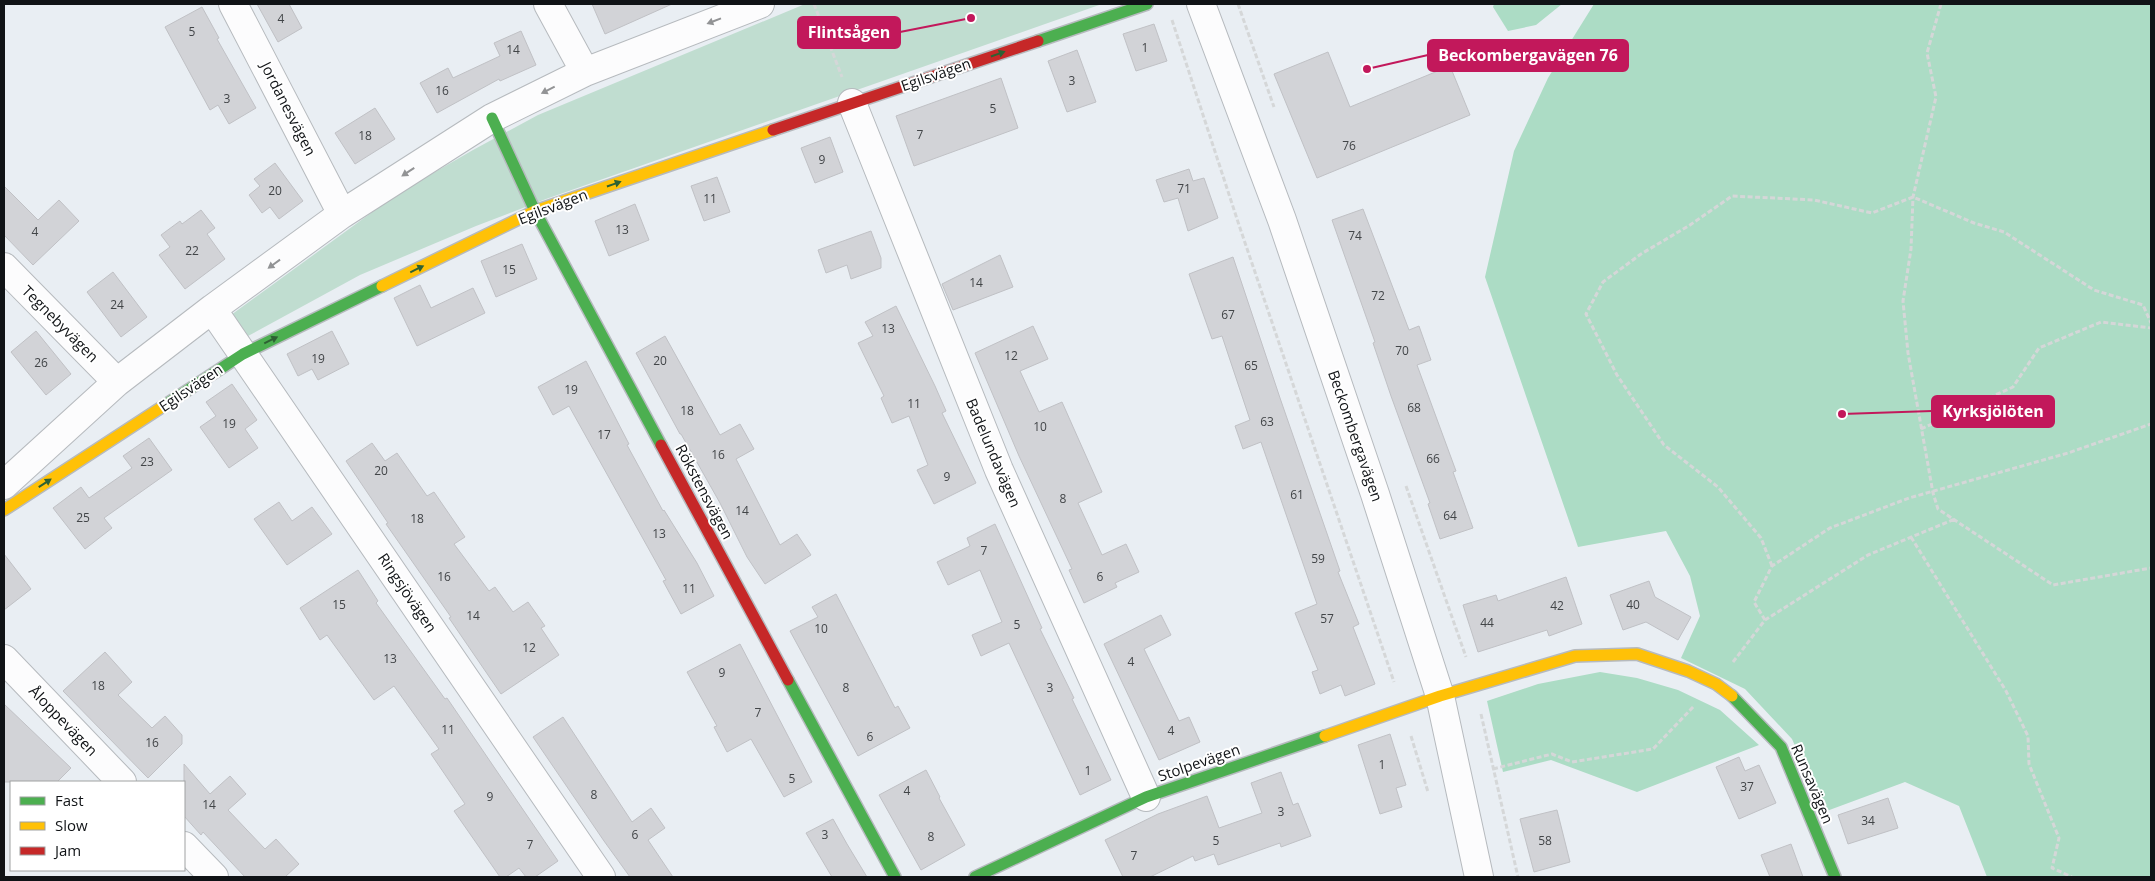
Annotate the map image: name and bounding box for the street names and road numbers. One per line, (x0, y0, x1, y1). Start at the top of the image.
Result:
street label: Egilsvägen (898, 53, 973, 95)
street label: Jordanesvägen (256, 56, 321, 159)
street label: Egilsvägen (515, 184, 590, 228)
street label: Tegnebyvägen (18, 281, 103, 366)
street label: Egilsvägen (155, 359, 226, 416)
street label: Beckombergavägen (1324, 367, 1388, 504)
street label: Badelundavägen (962, 395, 1026, 510)
street label: Rökstensvägen (671, 440, 738, 543)
street label: Ringsjövägen (374, 549, 442, 636)
street label: Åloppevägen (25, 681, 102, 760)
street label: Stolpevägen (1155, 739, 1242, 785)
street label: Runsavägen (1787, 741, 1839, 827)

